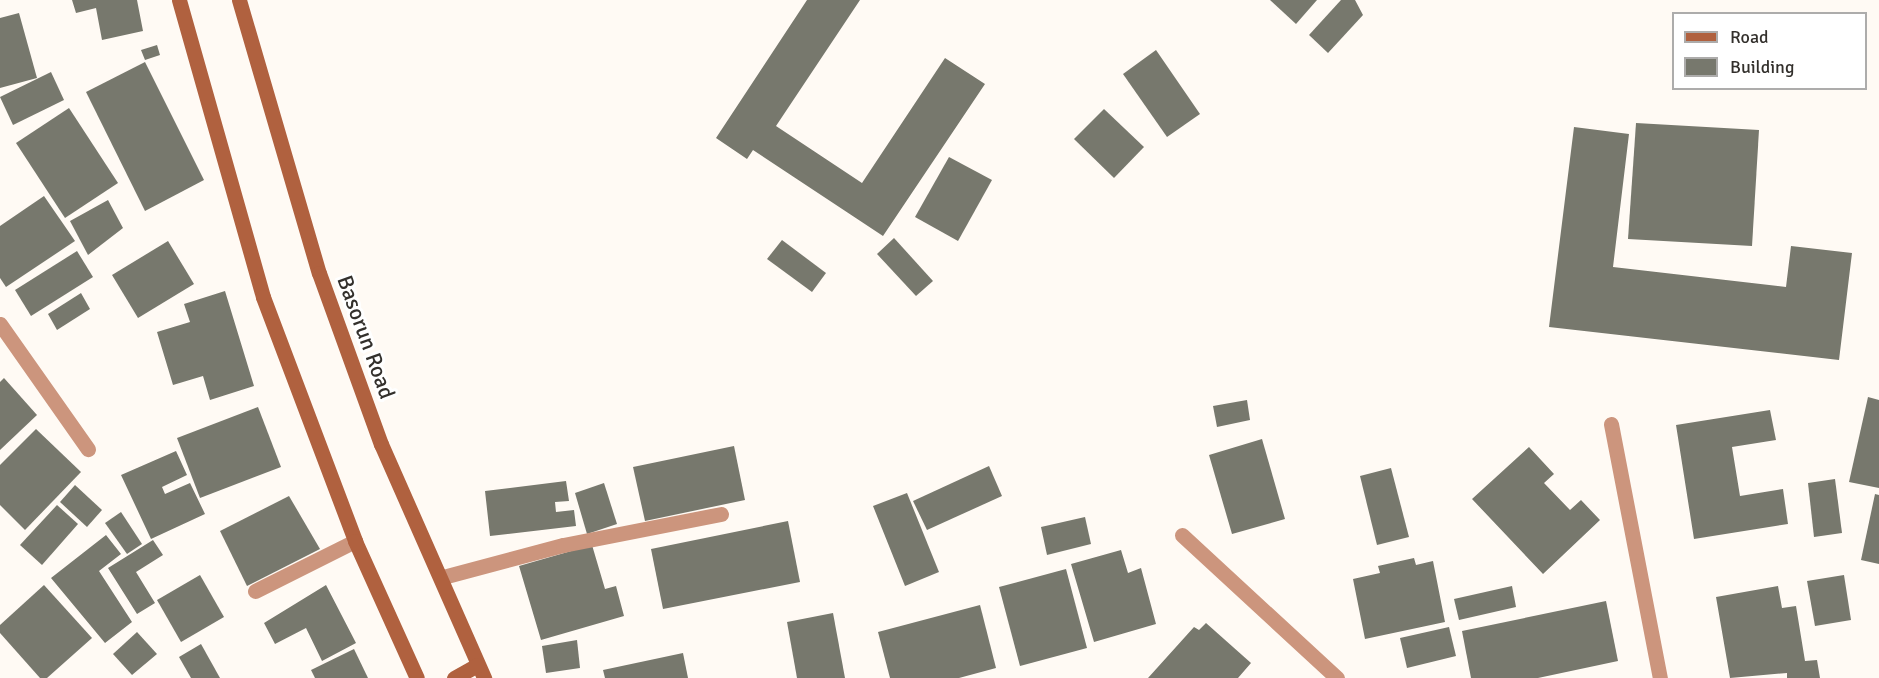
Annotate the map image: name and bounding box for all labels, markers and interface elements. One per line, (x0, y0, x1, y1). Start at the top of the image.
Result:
legend (1672, 12, 1867, 90)
text: Road (1730, 26, 1769, 48)
text: Building (1730, 56, 1794, 78)
street label: Basorun Road (331, 272, 401, 402)

